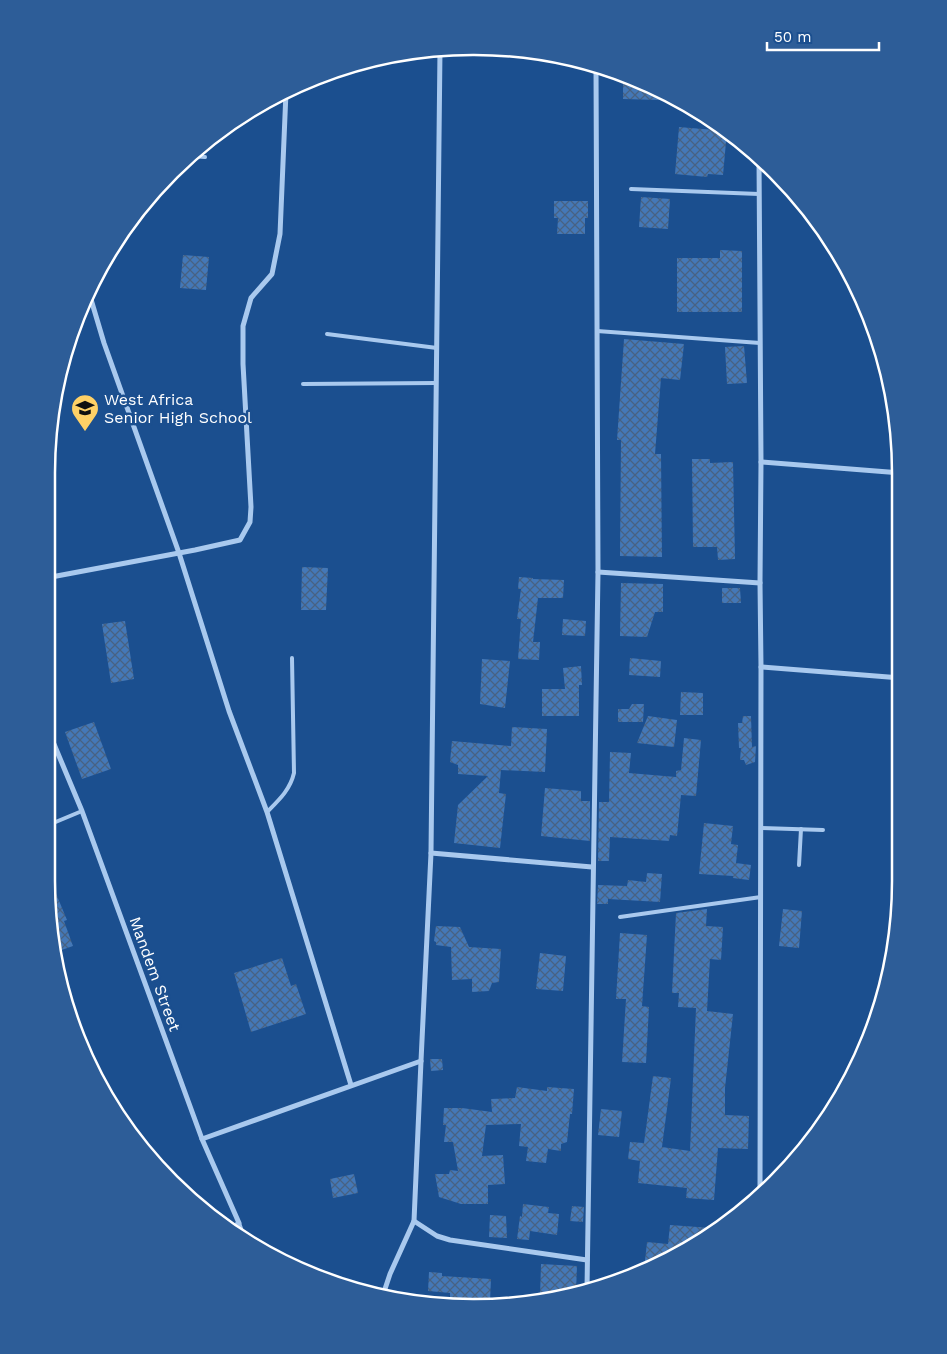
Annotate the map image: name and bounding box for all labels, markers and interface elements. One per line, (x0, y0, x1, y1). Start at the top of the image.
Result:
scale bar (767, 20, 880, 52)
text: 50 m (774, 28, 811, 46)
place label: West Africa Senior High School (104, 390, 252, 427)
school or university icon: West Africa Senior High School (70, 393, 100, 432)
street label: Mandem Street (125, 914, 185, 1034)

